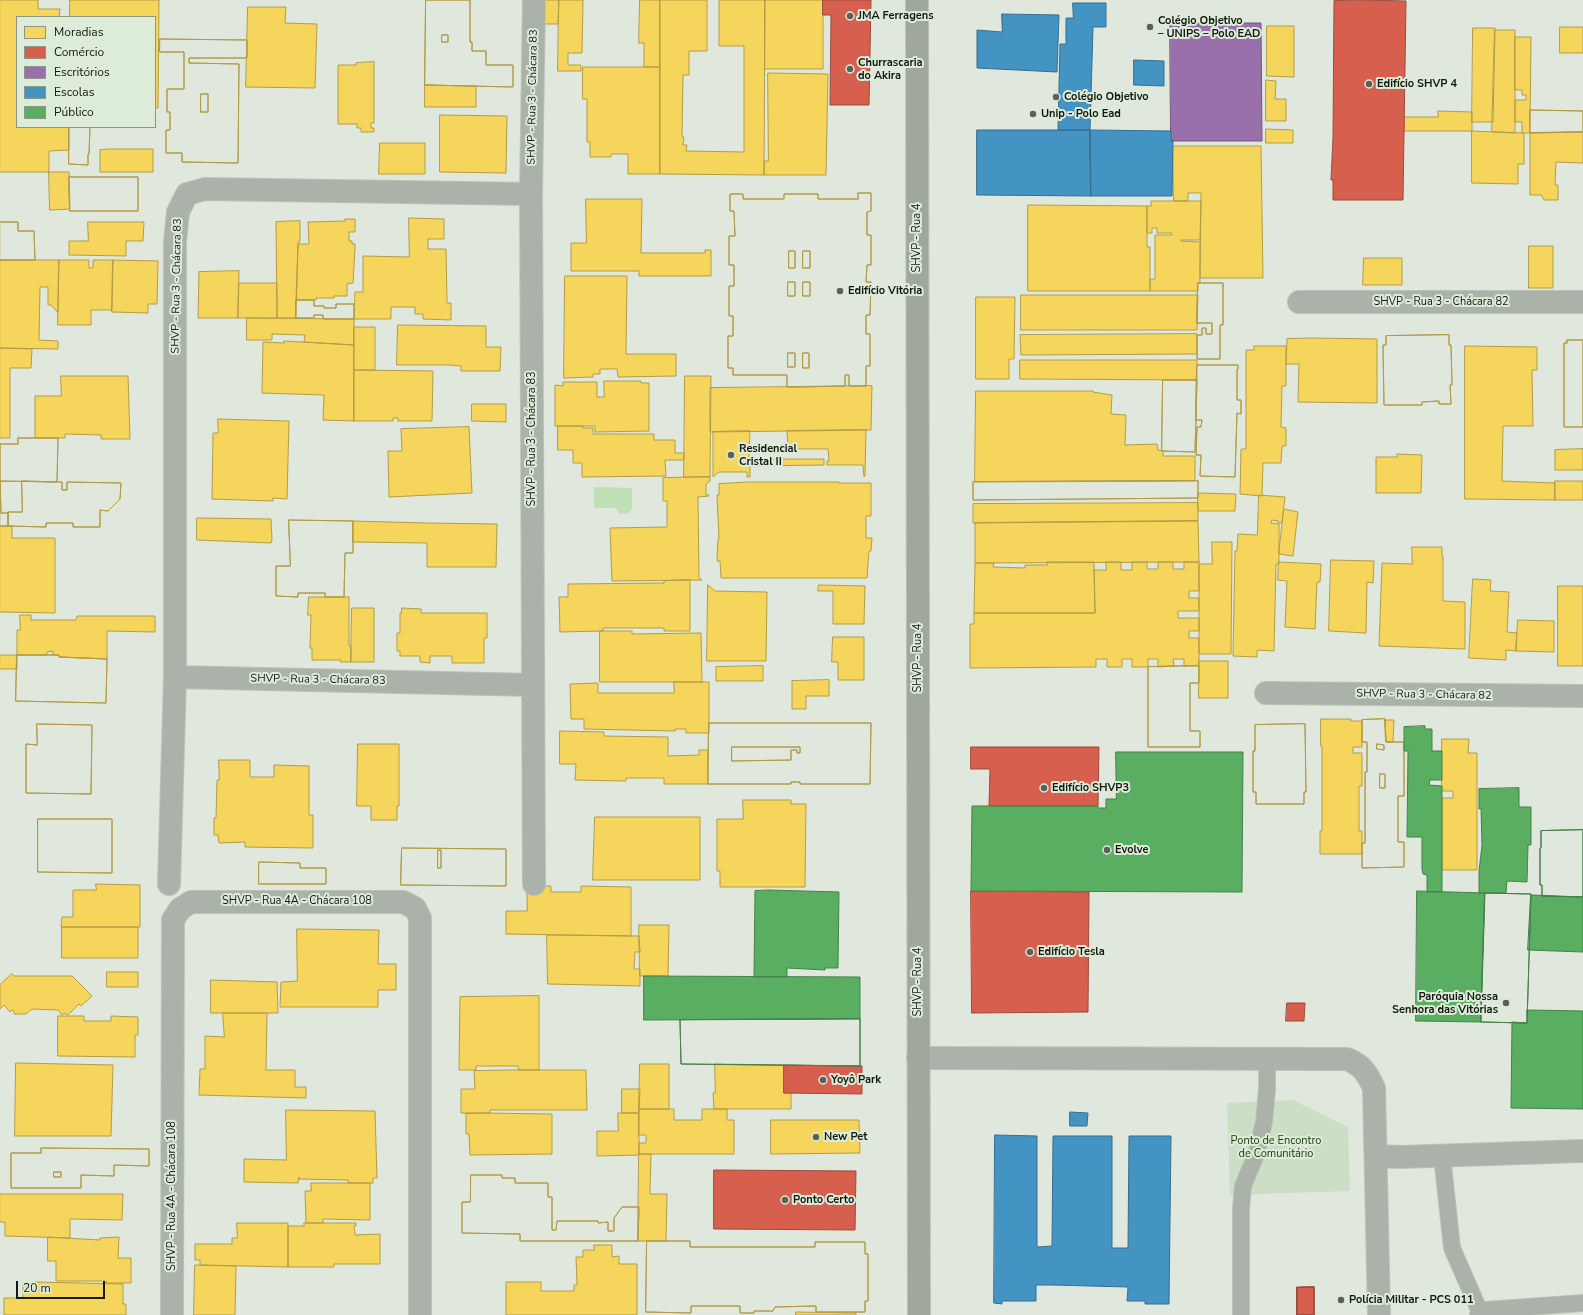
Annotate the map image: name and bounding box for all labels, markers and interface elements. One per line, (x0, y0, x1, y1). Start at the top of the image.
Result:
place label: JMA Ferragens (858, 9, 934, 23)
marker: JMA Ferragens (845, 11, 855, 21)
place label: Colégio Objetivo – UNIPS – Polo EAD (1158, 14, 1260, 40)
legend (16, 16, 156, 128)
marker: Colégio Objetivo – UNIPS – Polo EAD (1145, 22, 1155, 32)
text: Moradias (54, 24, 103, 40)
street label: SHVP - Rua 3 - Chácara 83 (525, 29, 541, 165)
text: Comércio (54, 44, 104, 60)
place label: Churrascaria do Akira (858, 56, 923, 82)
text: Escritórios (54, 64, 110, 80)
marker: Churrascaria do Akira (845, 64, 855, 74)
place label: Edifício SHVP 4 (1377, 77, 1457, 91)
marker: Edifício SHVP 4 (1364, 79, 1374, 89)
text: Escolas (54, 84, 94, 100)
place label: Colégio Objetivo (1064, 90, 1149, 104)
marker: Colégio Objetivo (1051, 92, 1061, 102)
text: Público (54, 104, 94, 120)
place label: Unip - Polo Ead (1041, 107, 1121, 121)
marker: Unip - Polo Ead (1028, 109, 1038, 119)
street label: SHVP - Rua 4 (910, 204, 924, 272)
street label: SHVP - Rua 3 - Chácara 83 (169, 218, 185, 354)
place label: Edifício Vitória (848, 284, 922, 298)
marker: Edifício Vitória (835, 286, 845, 296)
street label: SHVP - Rua 3 - Chácara 82 (1373, 295, 1509, 309)
street label: SHVP - Rua 3 - Chácara 83 (525, 371, 539, 507)
place label: Residencial Cristal II (739, 442, 797, 468)
marker: Residencial Cristal II (726, 450, 736, 460)
street label: SHVP - Rua 4 (911, 624, 925, 692)
street label: SHVP - Rua 3 - Chácara 83 (250, 672, 386, 688)
street label: SHVP - Rua 3 - Chácara 82 (1356, 687, 1492, 703)
place label: Edifício SHVP3 (1052, 781, 1129, 795)
marker: Edifício SHVP3 (1039, 783, 1049, 793)
place label: Evolve (1115, 843, 1149, 857)
marker: Evolve (1102, 845, 1112, 855)
street label: SHVP - Rua 4A - Chácara 108 (222, 894, 372, 908)
place label: Edifício Tesla (1038, 945, 1105, 959)
marker: Edifício Tesla (1025, 947, 1035, 957)
street label: SHVP - Rua 4 (911, 948, 925, 1016)
place label: Paróquia Nossa Senhora das Vitórias (1392, 990, 1498, 1016)
marker: Paróquia Nossa Senhora das Vitórias (1501, 998, 1511, 1008)
place label: Yoyô Park (831, 1073, 881, 1087)
marker: Yoyô Park (818, 1075, 828, 1085)
street label: SHVP - Rua 4A - Chácara 108 (165, 1121, 179, 1271)
place label: New Pet (824, 1130, 868, 1144)
marker: New Pet (811, 1132, 821, 1142)
park label: Ponto de Encontro de Comunitário (1231, 1134, 1321, 1160)
place label: Ponto Certo (793, 1193, 854, 1207)
marker: Ponto Certo (780, 1195, 790, 1205)
scale bar (18, 1273, 107, 1299)
text: 20 m (23, 1280, 51, 1296)
place label: Polícia Militar - PCS 011 (1349, 1293, 1474, 1307)
marker: Polícia Militar - PCS 011 (1336, 1295, 1346, 1305)

